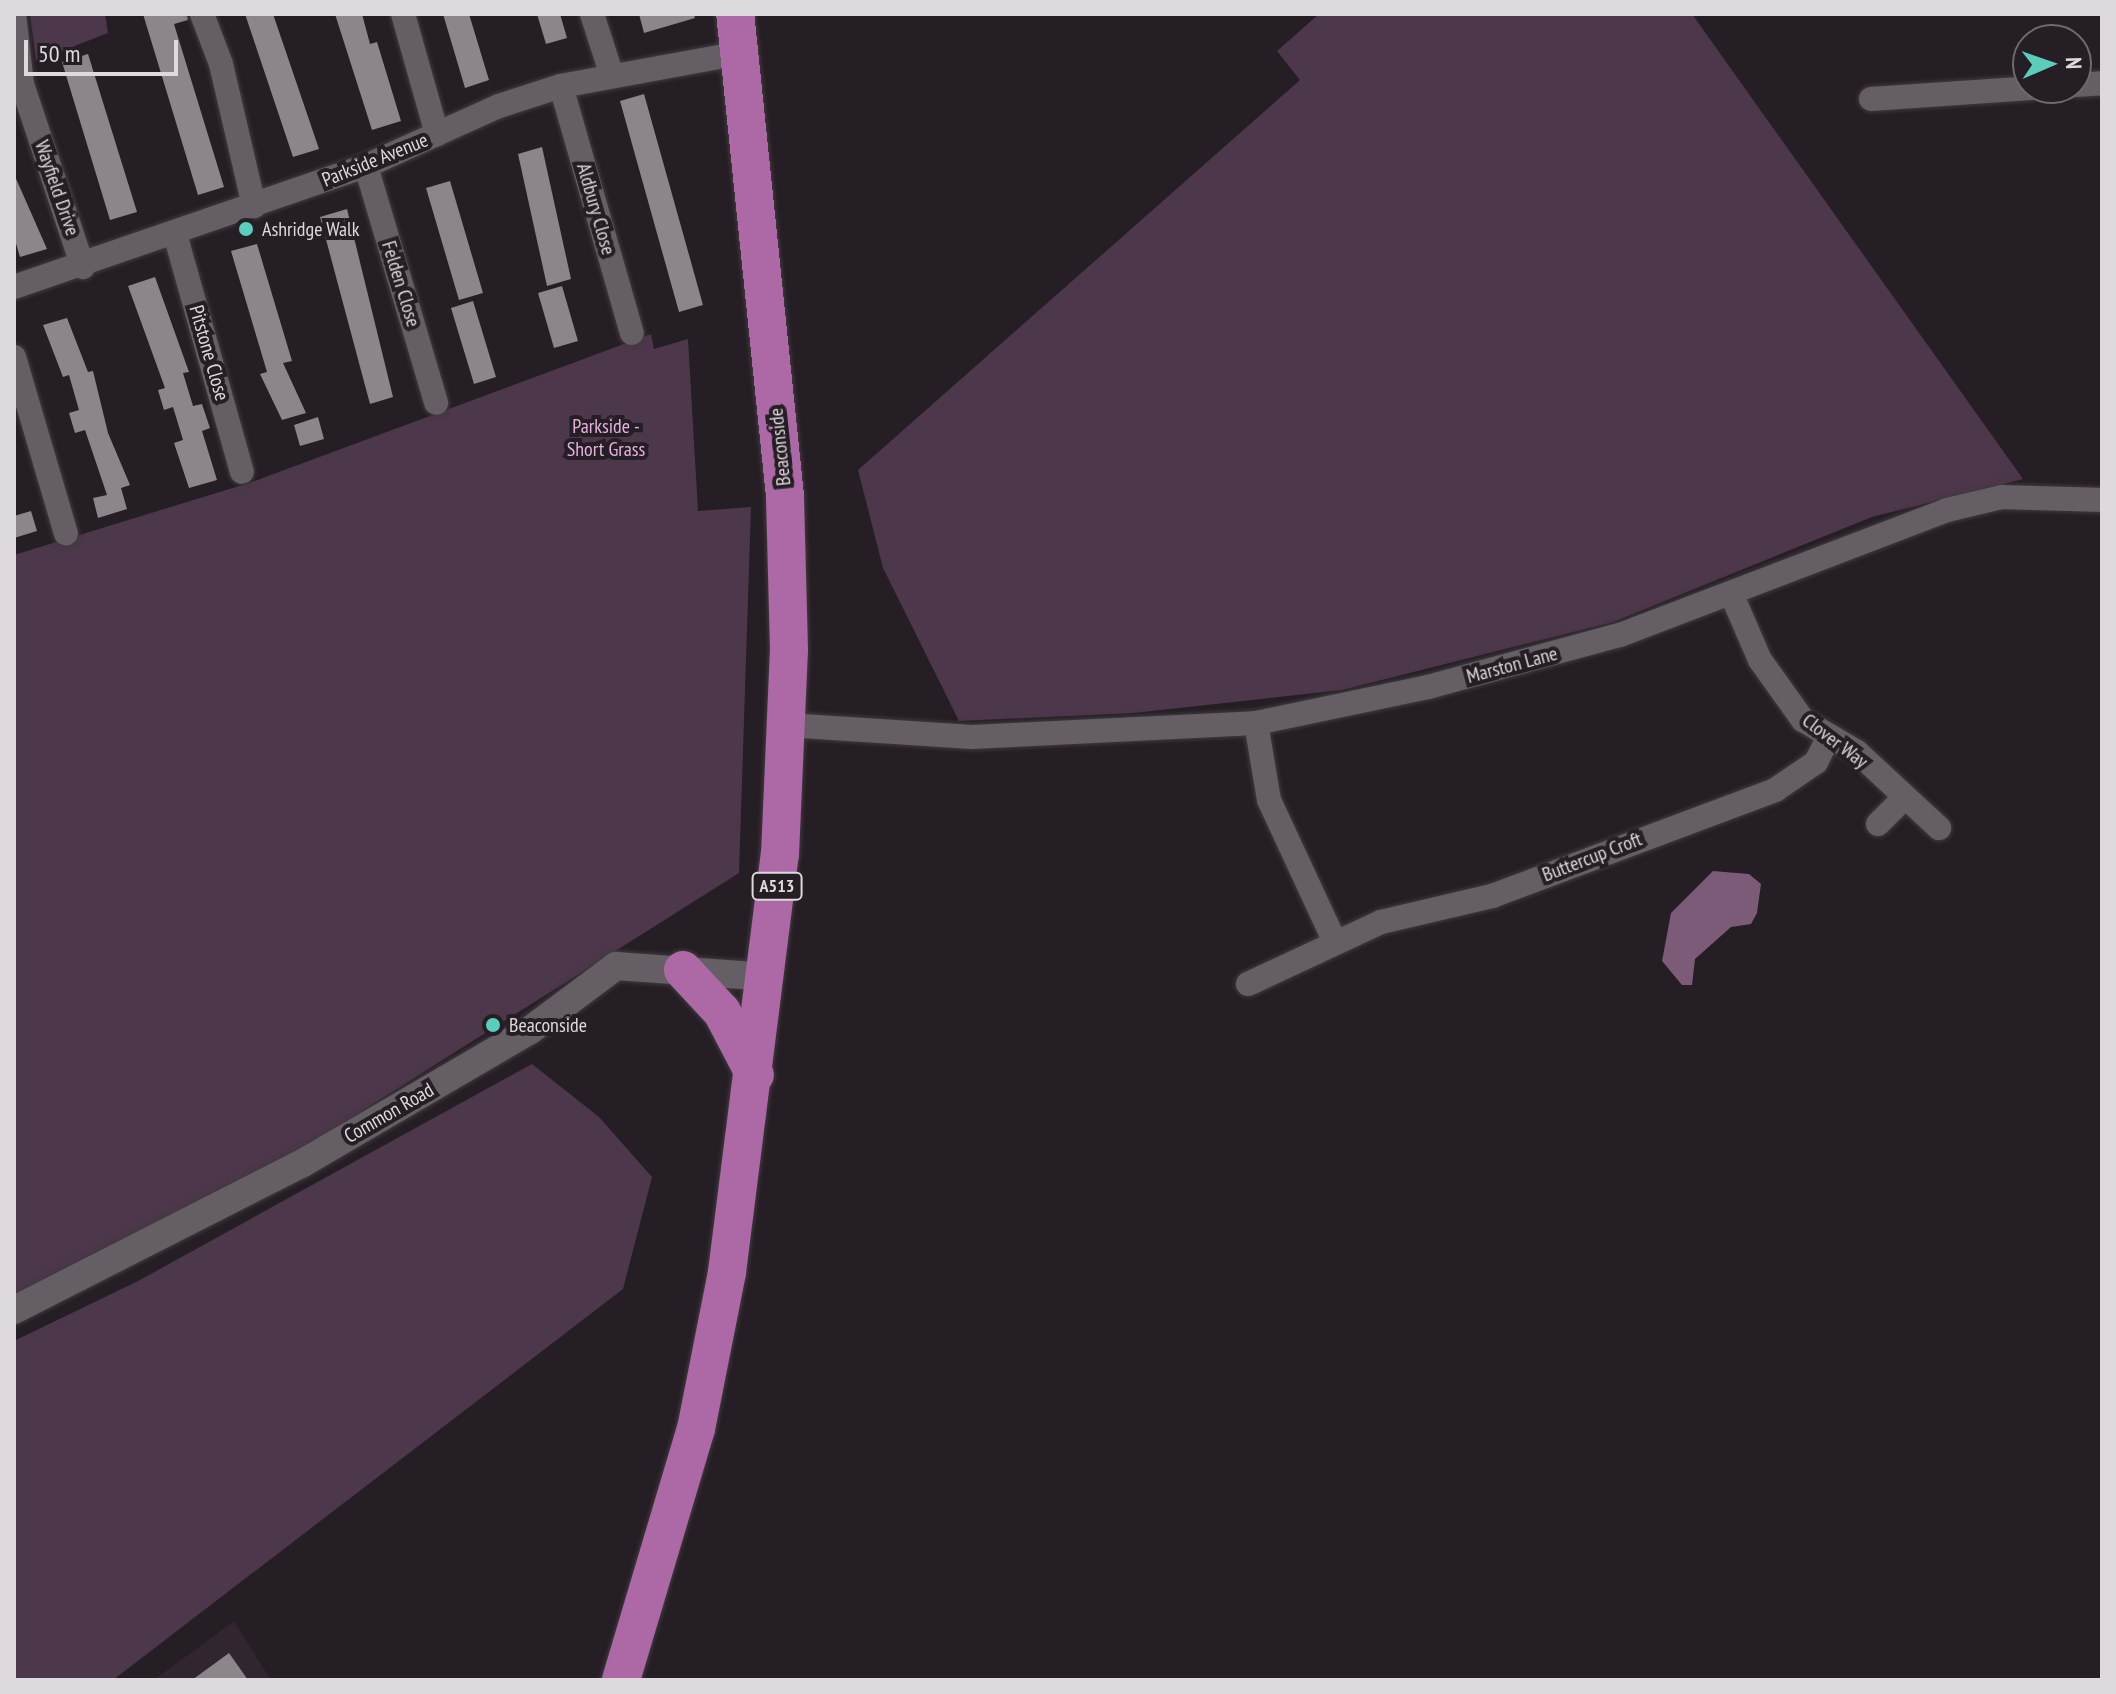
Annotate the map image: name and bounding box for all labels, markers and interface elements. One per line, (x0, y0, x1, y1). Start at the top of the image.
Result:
scale bar (28, 24, 182, 74)
north arrow (2012, 24, 2092, 104)
text: 50 m (38, 38, 80, 69)
text: N (2060, 57, 2088, 70)
street label: Parkside Avenue (318, 128, 432, 192)
street label: Wayfield Drive (30, 137, 84, 239)
street label: Aldbury Close (571, 160, 621, 258)
place label: Ashridge Walk (262, 217, 360, 241)
marker: Ashridge Walk (237, 220, 255, 238)
street label: Felden Close (377, 238, 425, 330)
street label: Pitstone Close (184, 302, 234, 404)
street label: Beaconside (764, 407, 796, 487)
park label: Parkside - Short Grass (567, 415, 645, 462)
street label: Marston Lane (1464, 641, 1560, 689)
street label: Clover Way (1797, 708, 1873, 774)
street label: Buttercup Croft (1539, 827, 1645, 887)
road number: A513 (751, 872, 803, 900)
place label: Beaconside (509, 1013, 587, 1037)
marker: Beaconside (484, 1016, 502, 1034)
street label: Common Road (340, 1078, 438, 1148)

